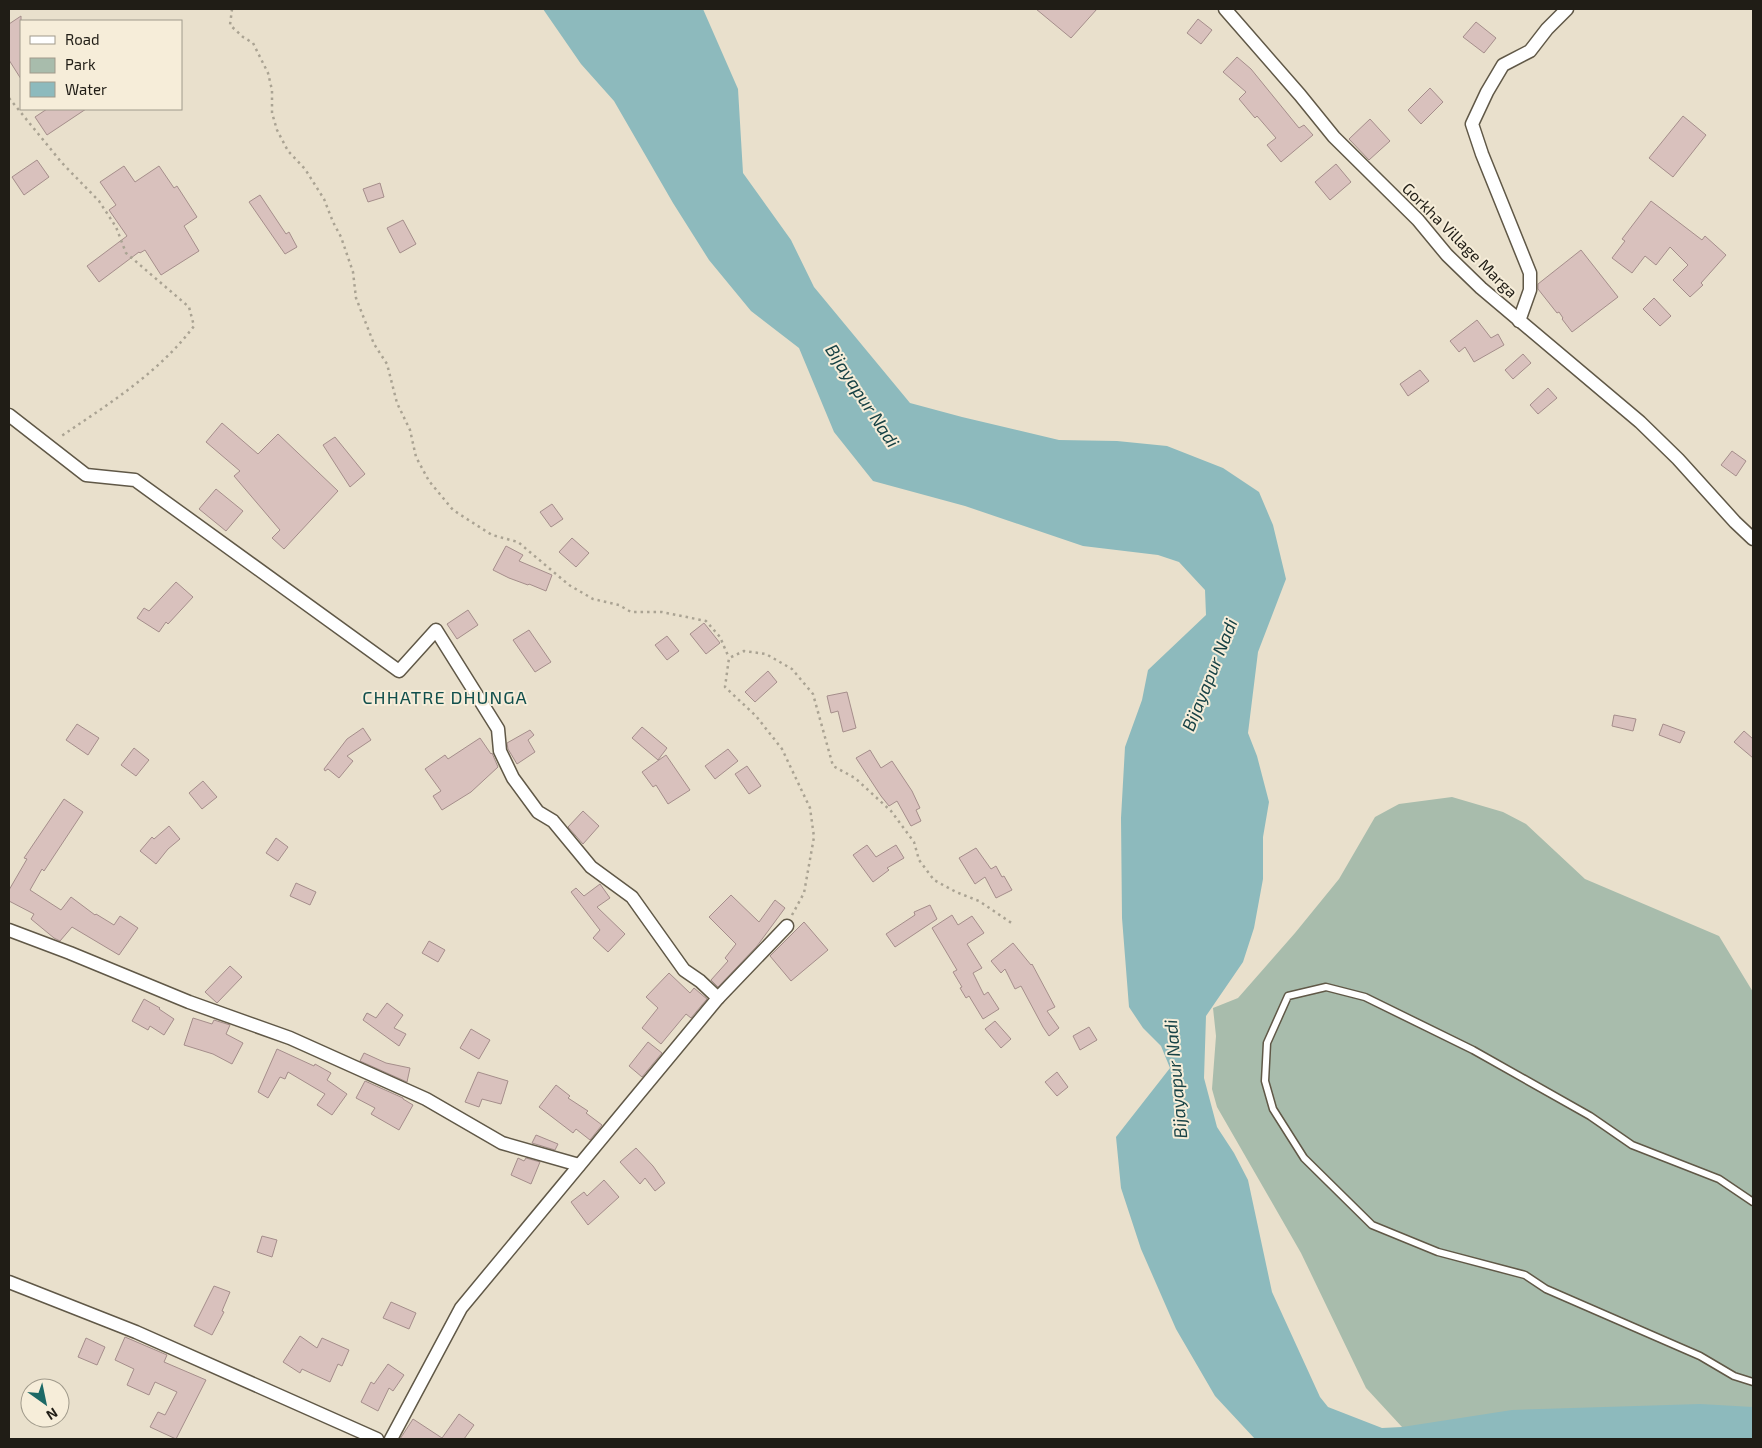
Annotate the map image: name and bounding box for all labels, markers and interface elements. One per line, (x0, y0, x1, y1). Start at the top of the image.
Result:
legend (20, 20, 182, 110)
text: Road (65, 30, 100, 48)
text: Park (65, 55, 96, 73)
text: Water (65, 80, 107, 98)
street label: Gorkha Village Marga (1399, 178, 1522, 301)
water label: Bijayapur Nadi (821, 339, 905, 452)
water label: Bijayapur Nadi (1177, 615, 1242, 734)
district label: CHHATRE DHUNGA (362, 686, 528, 708)
water label: Bijayapur Nadi (1159, 1018, 1191, 1140)
north arrow (20, 1378, 70, 1428)
text: N (43, 1404, 61, 1424)

